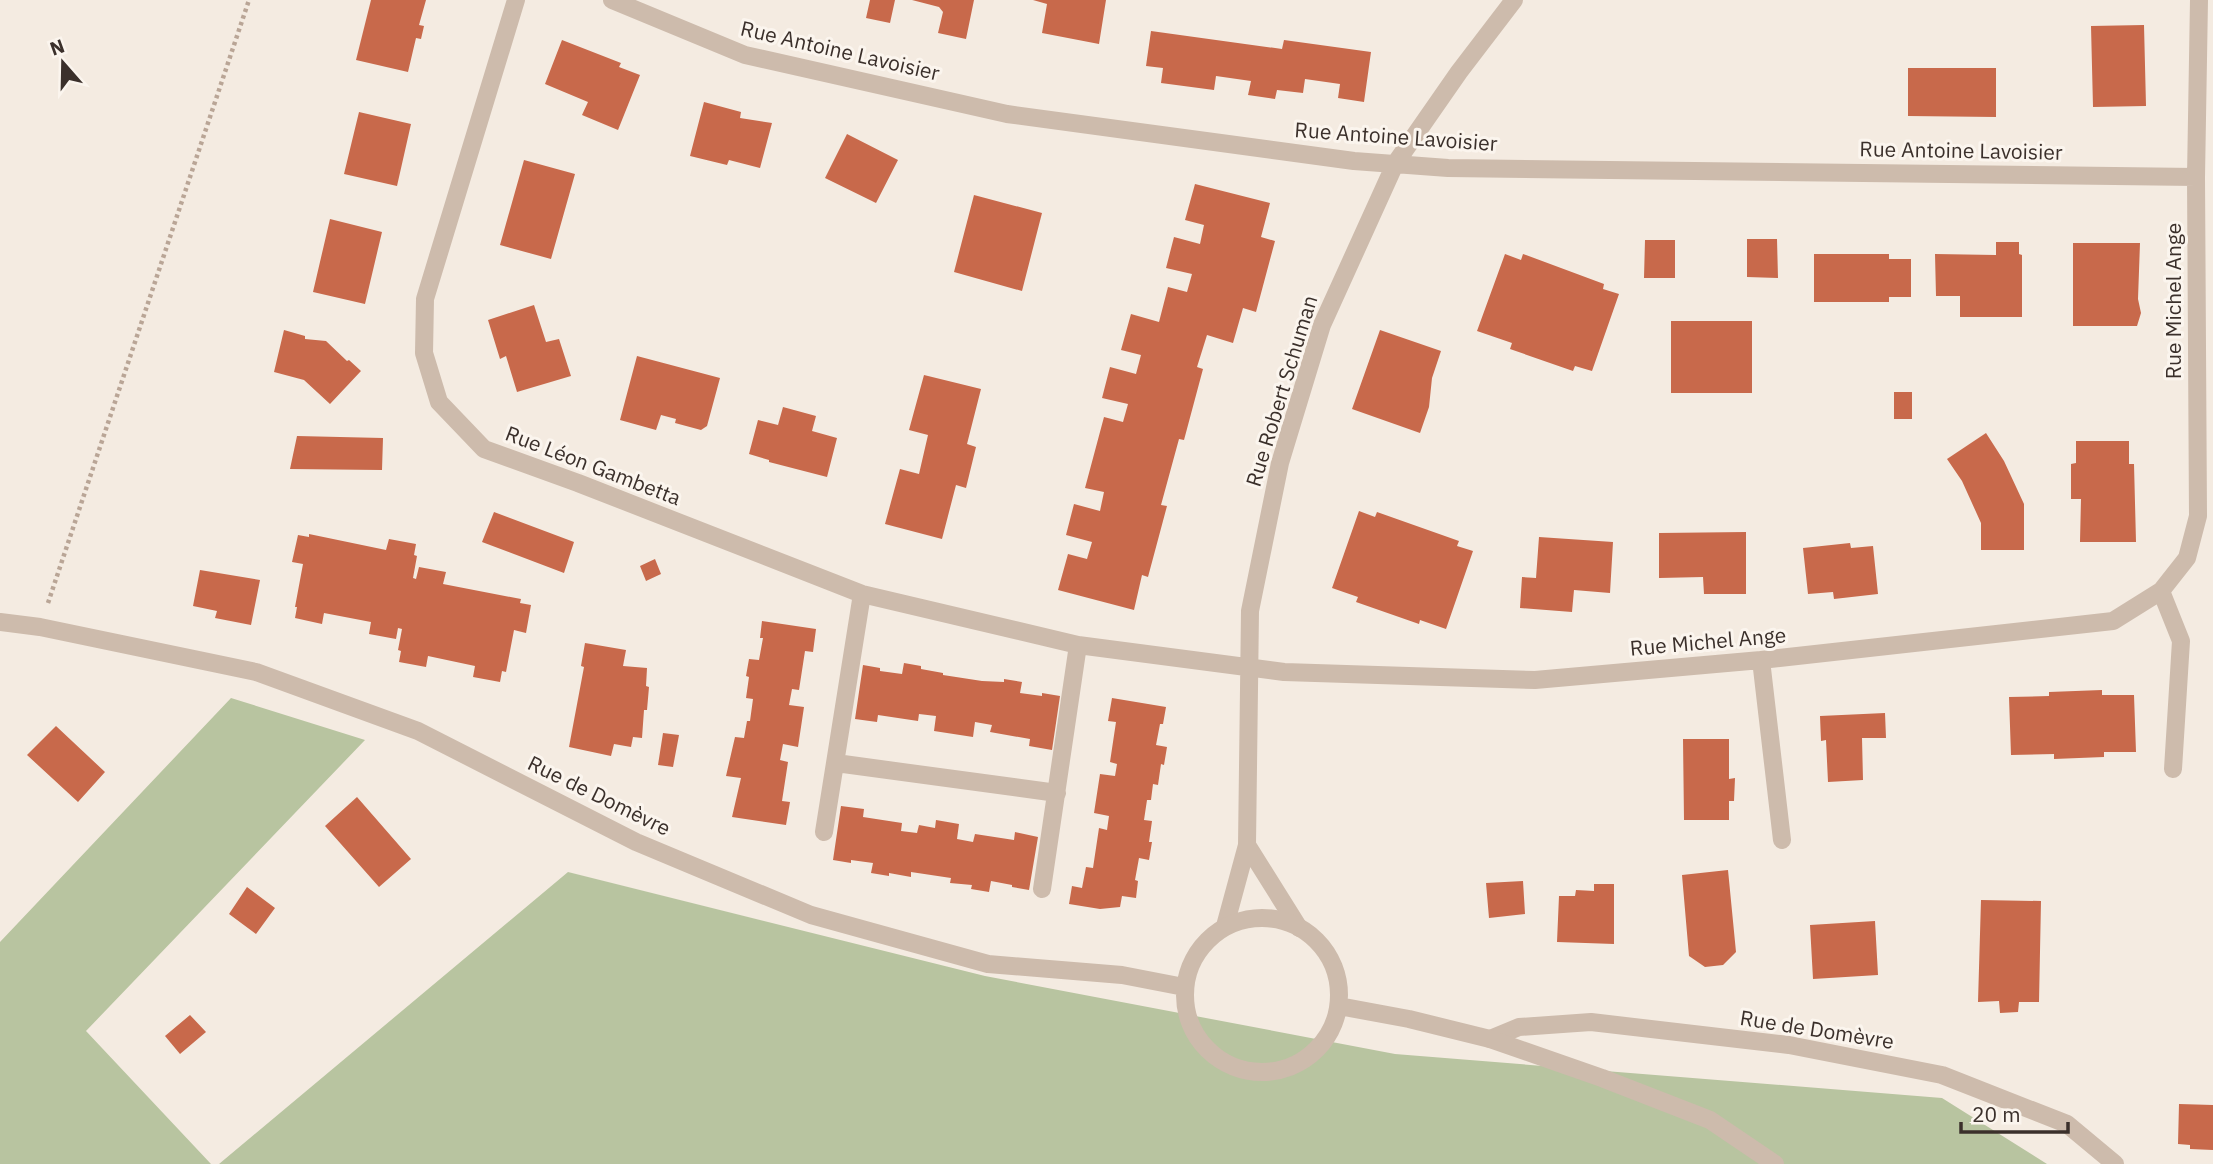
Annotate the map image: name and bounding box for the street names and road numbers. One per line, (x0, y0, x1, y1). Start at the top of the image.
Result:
street label: Rue Antoine Lavoisier (738, 14, 943, 87)
street label: Rue Antoine Lavoisier (1294, 115, 1499, 157)
street label: Rue Antoine Lavoisier (1859, 134, 2063, 166)
street label: Rue Michel Ange (2159, 223, 2187, 379)
street label: Rue Robert Schuman (1239, 292, 1323, 490)
street label: Rue Léon Gambetta (502, 419, 685, 511)
street label: Rue Michel Ange (1629, 620, 1787, 662)
street label: Rue de Domèvre (523, 748, 675, 842)
street label: Rue de Domèvre (1738, 1003, 1896, 1055)

